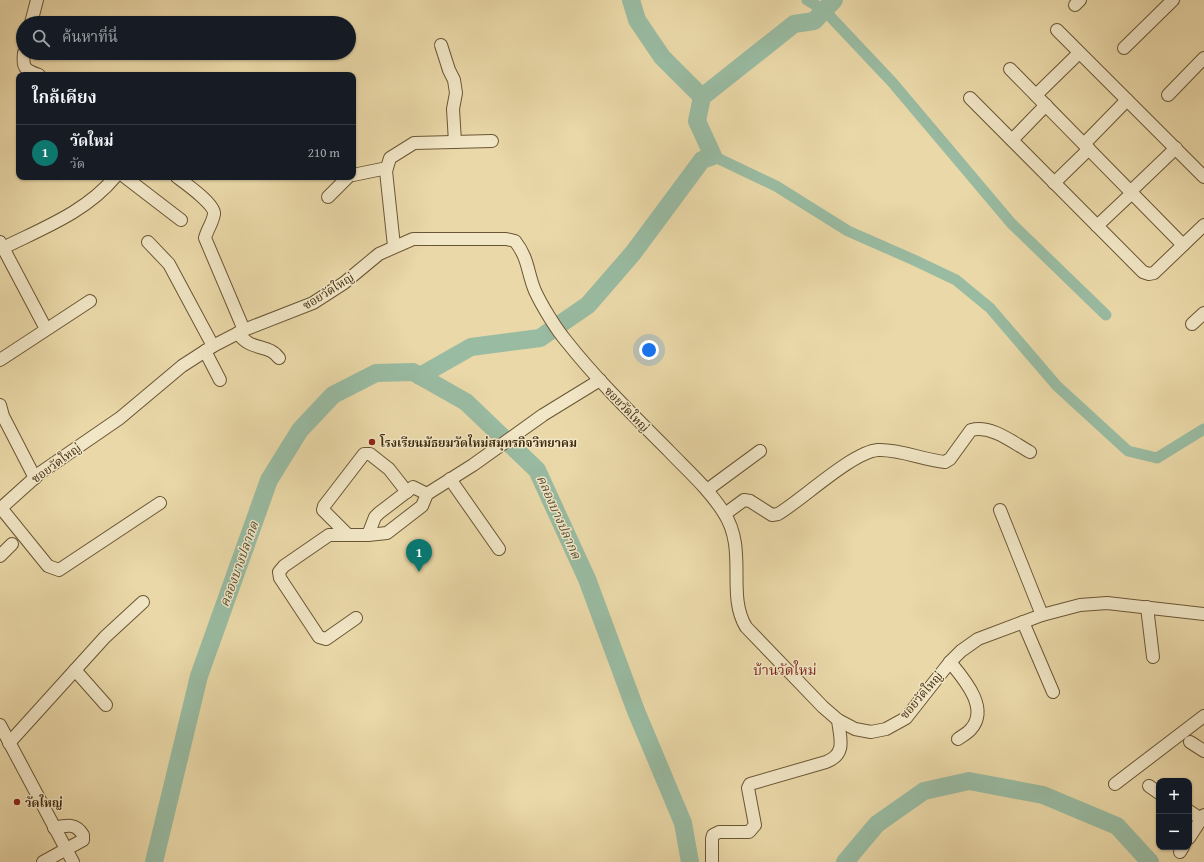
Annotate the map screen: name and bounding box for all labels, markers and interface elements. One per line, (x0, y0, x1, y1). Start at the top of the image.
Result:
search box (16, 16, 356, 60)
text: ค้นหาที่นี่ (62, 26, 118, 47)
icon: search (30, 27, 52, 49)
text: ใกล้เคียง (32, 84, 97, 109)
text: วัดใหม่ (70, 130, 114, 151)
text: 1 (42, 143, 48, 162)
text: 210 m (308, 143, 340, 162)
text: วัด (70, 154, 85, 173)
street label: ซอยวัดใหญ่ (299, 269, 357, 313)
your location (639, 340, 659, 360)
street label: ซอยวัดใหญ่ (601, 382, 653, 436)
place label: โรงเรียนมัธยมวัดใหม่สมุทรกิจวิทยาคม (379, 434, 577, 451)
marker: โรงเรียนมัธยมวัดใหม่สมุทรกิจวิทยาคม (367, 437, 377, 447)
street label: ซอยวัดใหญ่ (28, 439, 84, 487)
water label: คลองบางปลากด (532, 472, 586, 563)
water label: คลองบางปลากด (215, 518, 264, 609)
pin: 1 (406, 539, 432, 572)
district label: บ้านวัดใหม่ (753, 660, 817, 680)
street label: ซอยวัดใหญ่ (896, 668, 946, 722)
map controls (1156, 778, 1192, 850)
button: + (1156, 778, 1192, 814)
place label: วัดใหญ่ (25, 794, 63, 811)
marker: วัดใหญ่ (12, 797, 22, 807)
button: − (1156, 814, 1192, 850)

